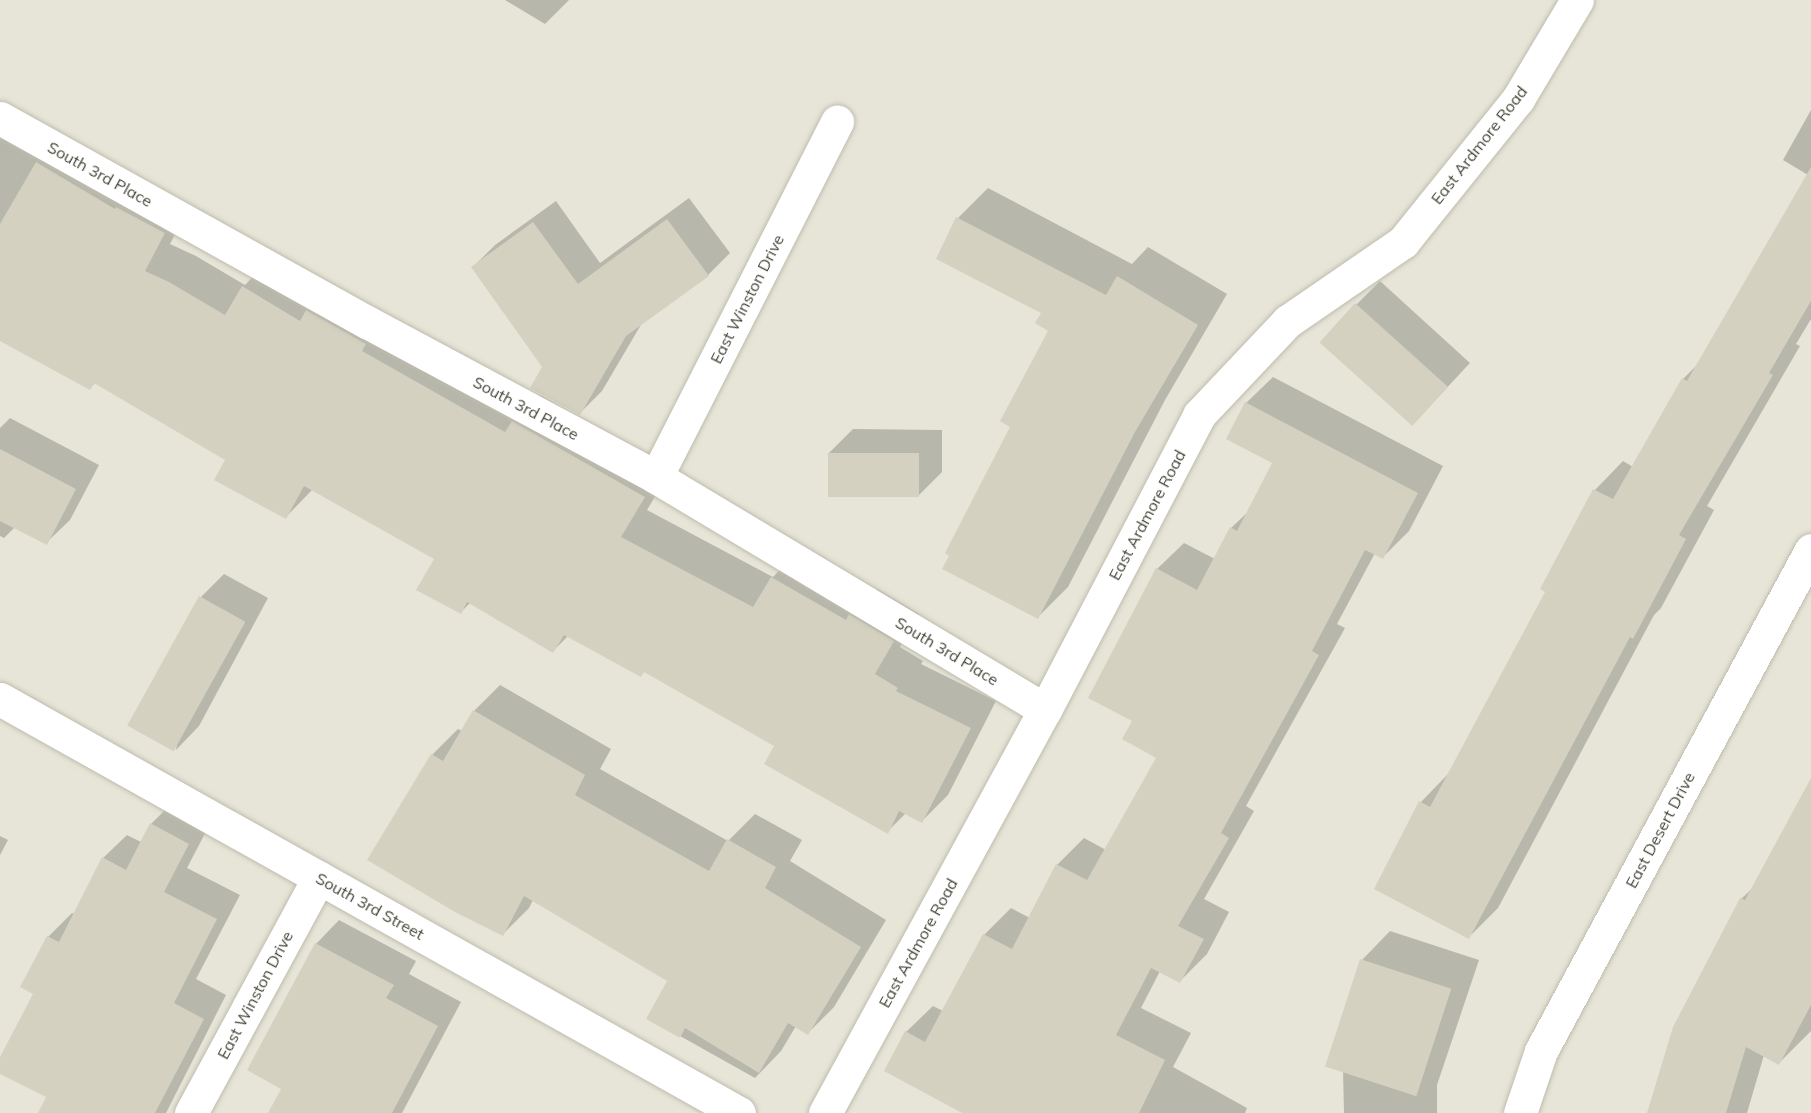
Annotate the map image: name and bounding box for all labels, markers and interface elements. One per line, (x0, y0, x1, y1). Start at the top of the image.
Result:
street label: East Ardmore Road (1427, 82, 1531, 208)
street label: South 3rd Place (44, 137, 156, 211)
street label: East Winston Drive (706, 231, 788, 367)
street label: South 3rd Place (470, 372, 582, 444)
street label: East Ardmore Road (1105, 447, 1189, 583)
street label: South 3rd Place (892, 613, 1002, 689)
street label: East Desert Drive (1621, 769, 1699, 891)
street label: South 3rd Street (313, 868, 427, 944)
street label: East Ardmore Road (875, 875, 961, 1011)
street label: East Winston Drive (213, 928, 297, 1062)

